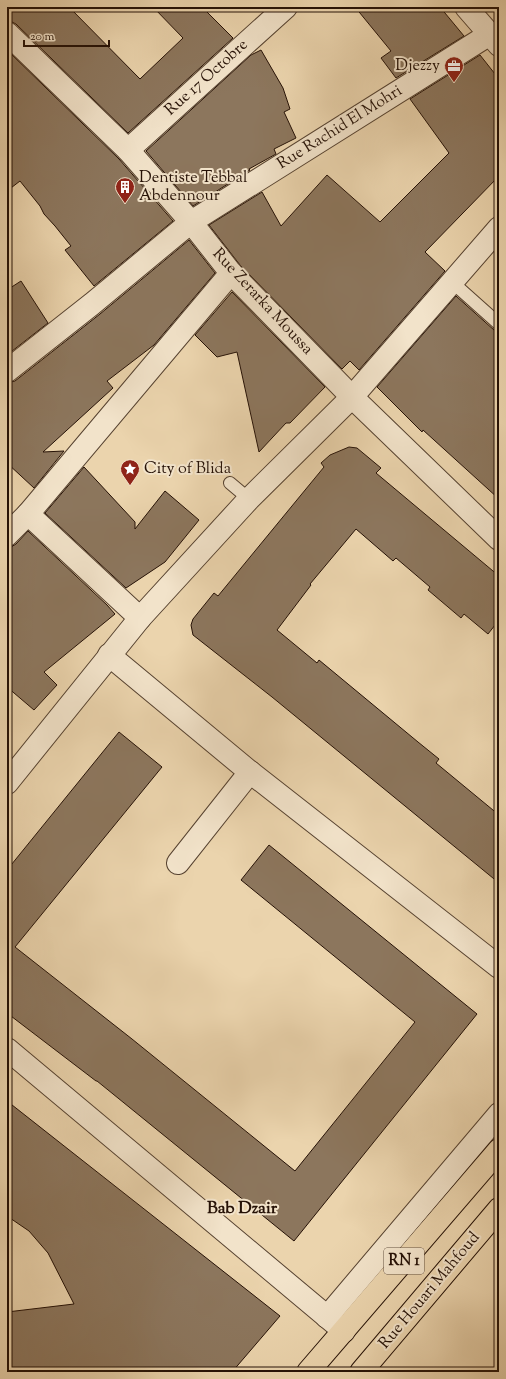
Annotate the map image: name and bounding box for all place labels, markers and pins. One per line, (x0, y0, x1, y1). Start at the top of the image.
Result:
place label: Djezzy (395, 55, 440, 78)
office icon: Djezzy (443, 55, 465, 83)
place label: Dentiste Tebbal Abdennour (139, 167, 248, 208)
building icon: Dentiste Tebbal Abdennour (114, 176, 136, 204)
place icon: City of Blida (119, 458, 141, 486)
place label: City of Blida (144, 458, 232, 481)

